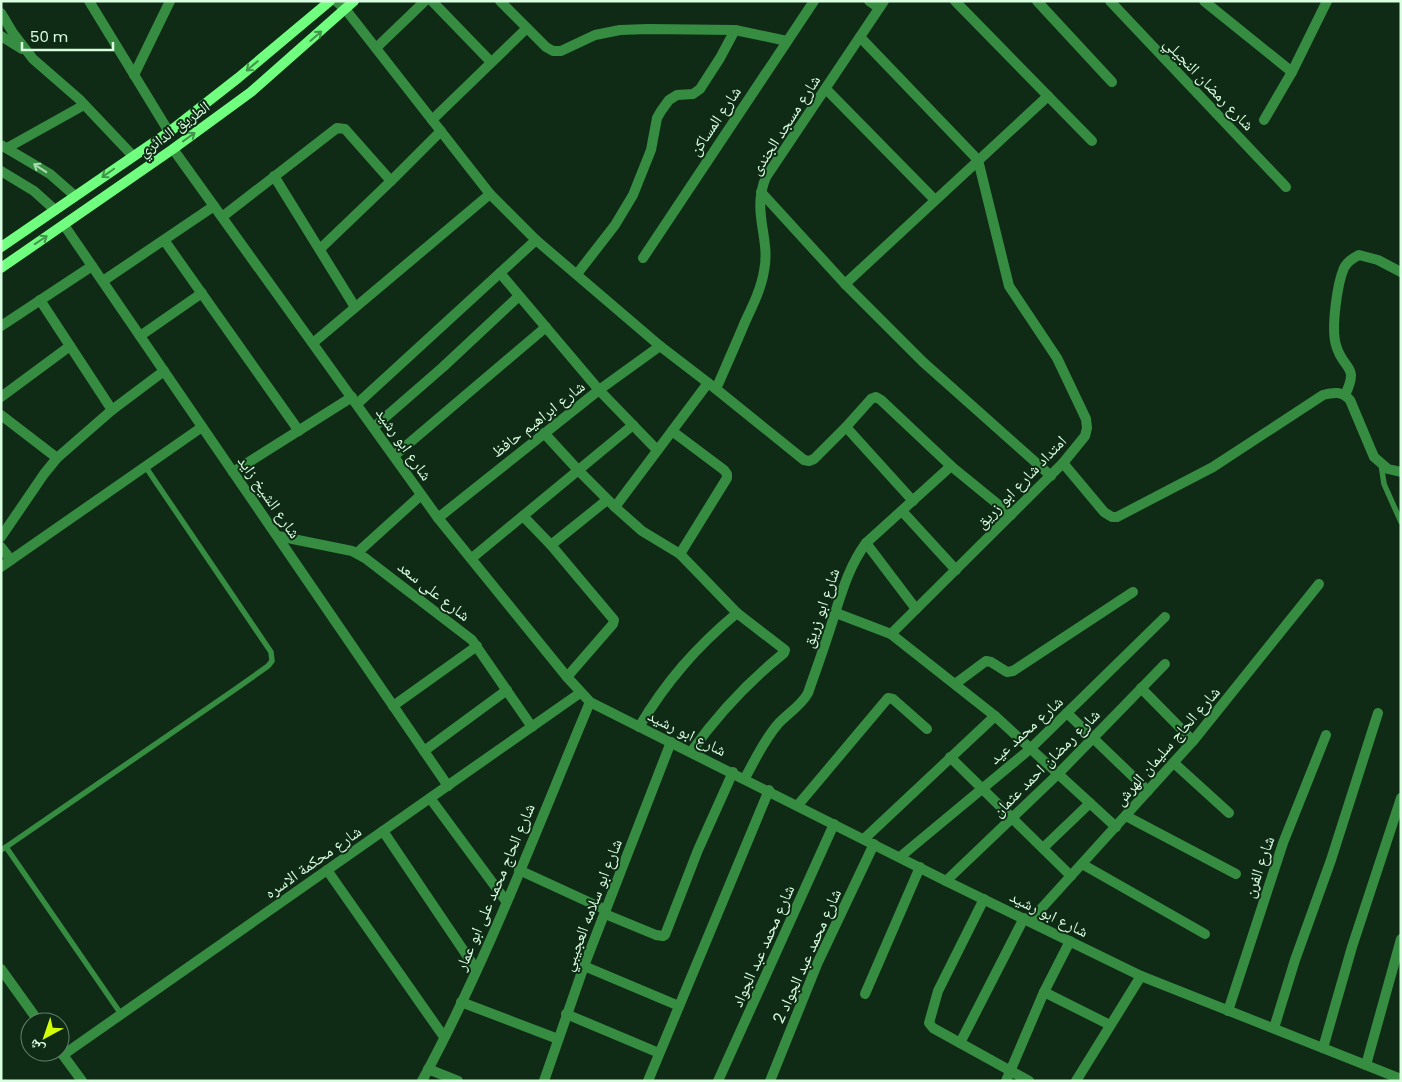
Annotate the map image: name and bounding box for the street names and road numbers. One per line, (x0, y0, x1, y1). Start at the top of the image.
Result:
street label: شارع رمضان النجيلي (1158, 32, 1259, 136)
street label: شارع مسجد الجندى (744, 70, 826, 180)
street label: شارع المساكن (683, 82, 747, 160)
street label: الطريق الدائري (134, 95, 215, 164)
street label: شارع ابراهيم حافظ (486, 375, 590, 463)
street label: شارع ابو رشيد (370, 403, 438, 485)
street label: امتداد شارع ابو زريق (970, 430, 1072, 534)
street label: شارع الشيخ زايد (232, 451, 306, 543)
street label: شارع على سعد (393, 555, 475, 627)
street label: شارع ابو زريق (797, 565, 845, 651)
street label: شارع الحاج سليمان الهرش (1109, 681, 1225, 811)
street label: شارع محمد عيد (984, 690, 1068, 770)
street label: شارع ابو رشيد (644, 704, 730, 762)
street label: شارع رمضان احمد عثمان (987, 704, 1105, 822)
street label: شارع الحاج محمد على ابو عمار (449, 800, 541, 975)
street label: شارع محكمة الاسره (260, 820, 366, 904)
street label: شارع الفرن (1238, 833, 1280, 901)
street label: شارع ابو سلامه العجيبي (556, 836, 629, 975)
street label: شارع محمد عبد الجواد (726, 881, 800, 1011)
street label: شارع محمد عبد الجواد 2 (767, 885, 847, 1027)
street label: شارع ابو رشيد (1006, 885, 1092, 943)

